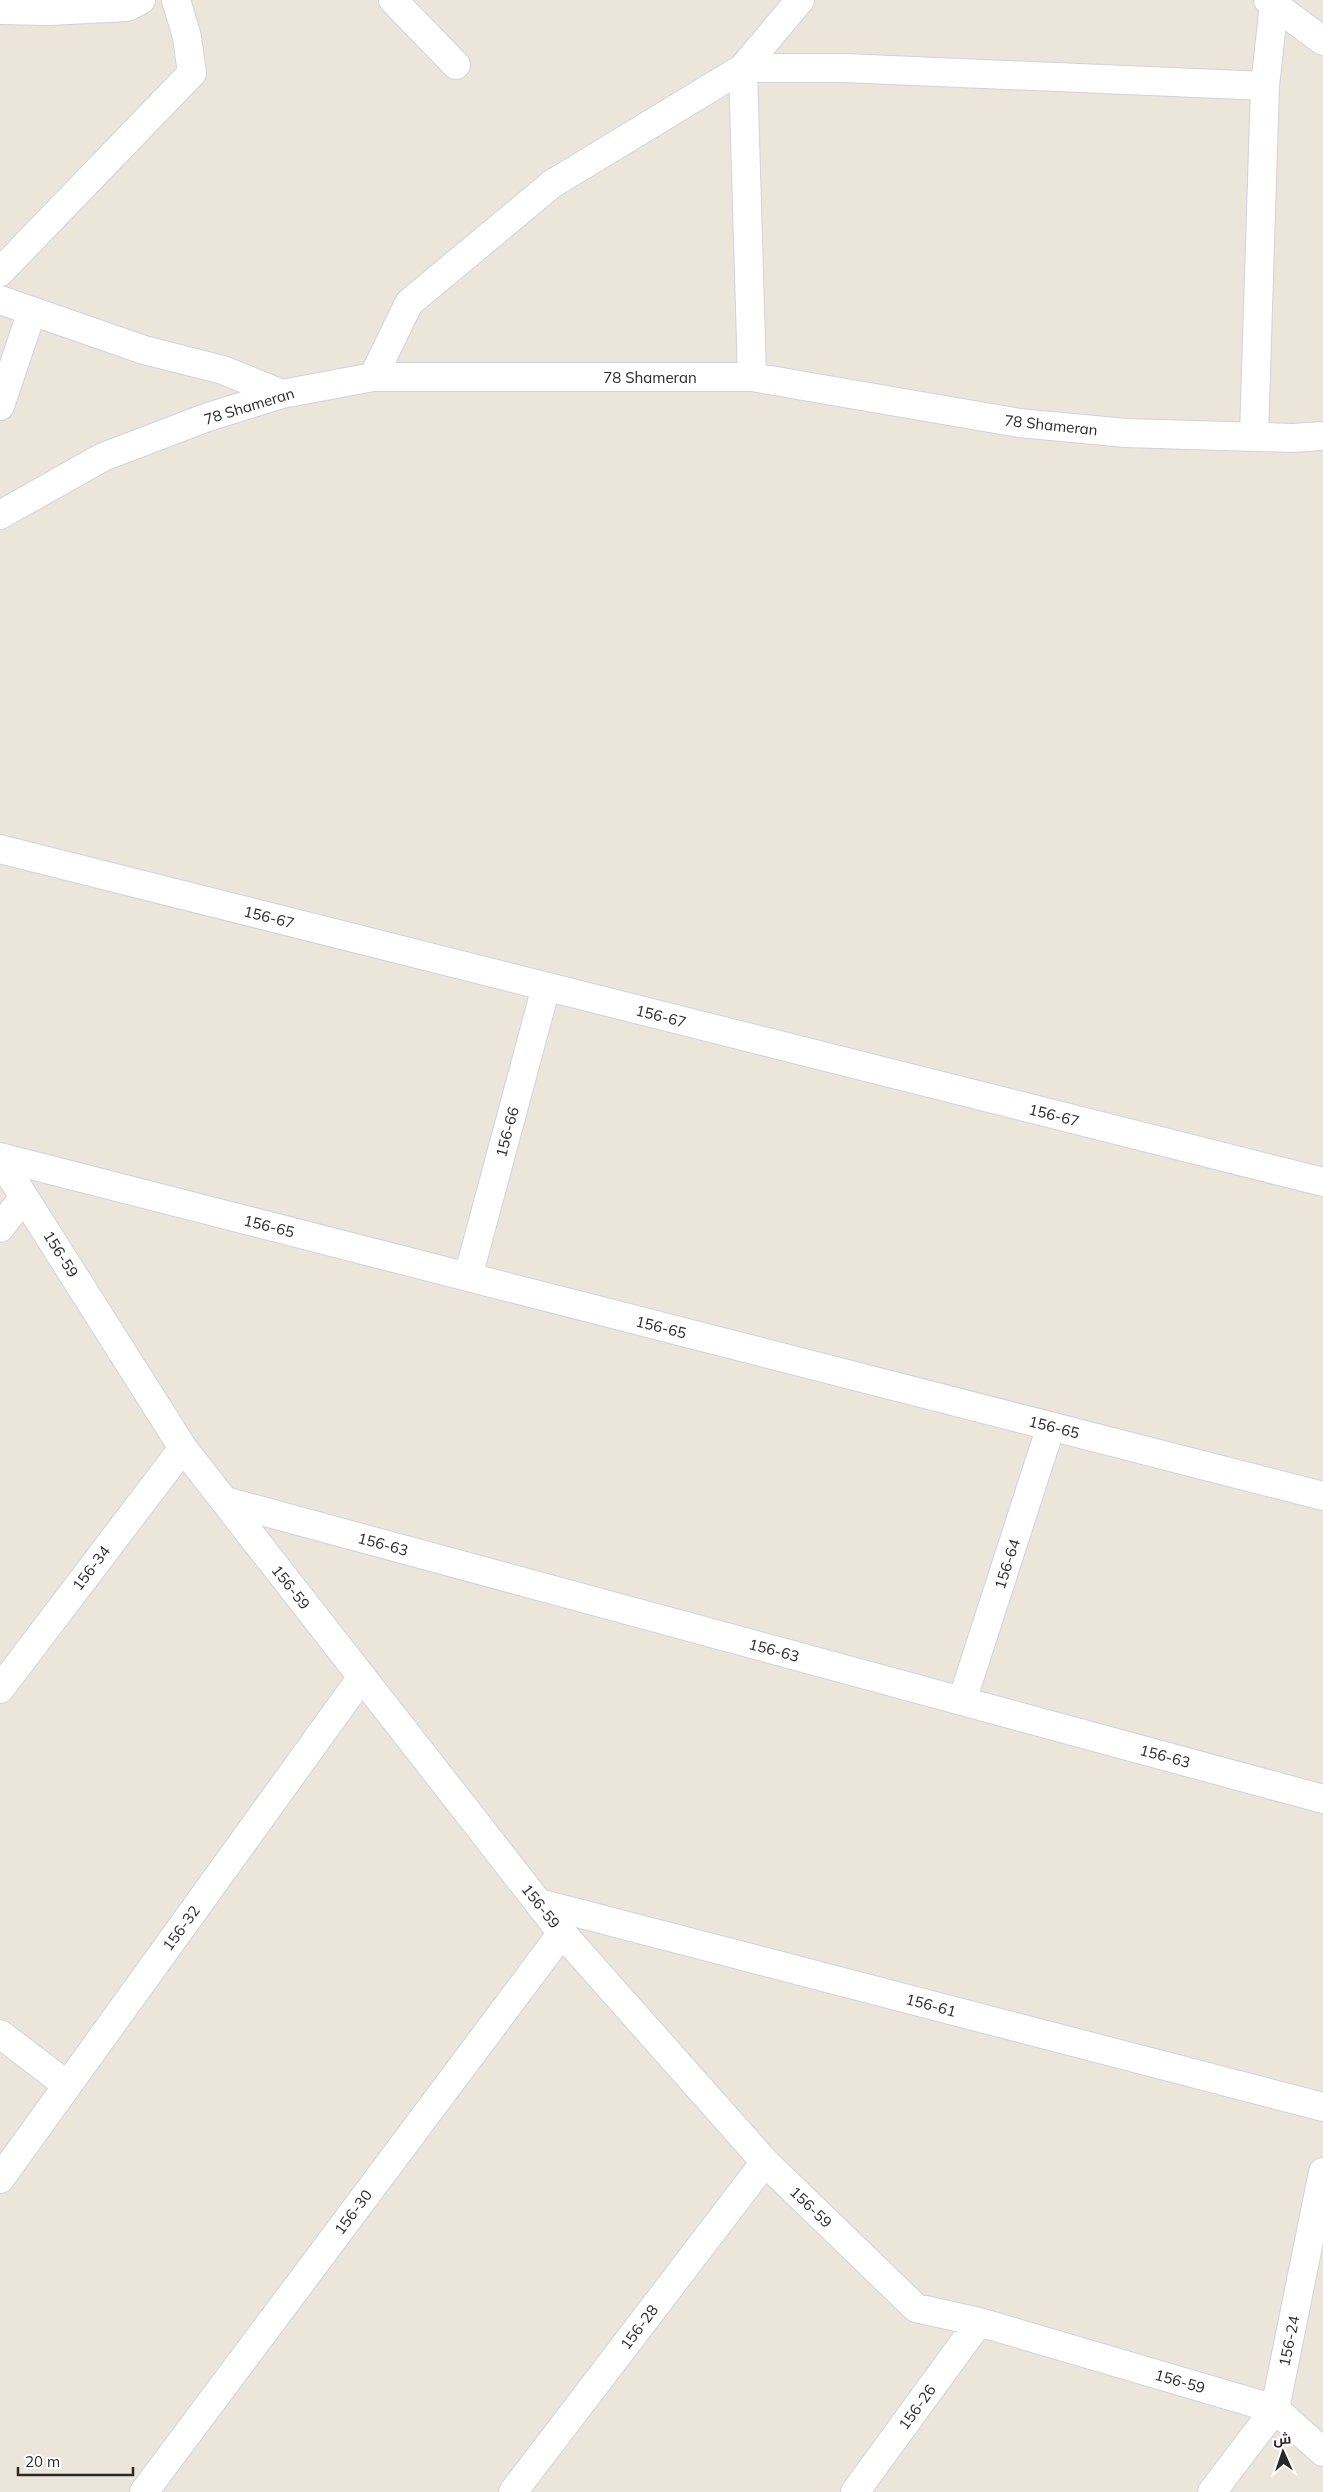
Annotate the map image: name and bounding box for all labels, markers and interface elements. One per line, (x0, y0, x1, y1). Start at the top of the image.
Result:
street label: 78 Shameran (603, 368, 697, 387)
street label: 78 Shameran (201, 383, 297, 429)
street label: 78 Shameran (1003, 411, 1099, 439)
street label: 156-67 (242, 902, 296, 932)
street label: 156-67 (634, 1001, 688, 1031)
street label: 156-67 (1027, 1100, 1081, 1130)
street label: 156-66 (491, 1105, 523, 1159)
street label: 156-65 (242, 1211, 296, 1241)
street label: 156-59 (39, 1227, 83, 1281)
street label: 156-65 (634, 1312, 688, 1342)
street label: 156-65 (1027, 1412, 1081, 1442)
street label: 156-63 (356, 1528, 410, 1560)
street label: 156-64 (990, 1537, 1024, 1591)
street label: 156-34 (68, 1542, 114, 1594)
street label: 156-59 (268, 1561, 314, 1613)
street label: 156-63 (747, 1634, 801, 1666)
street label: 156-63 (1138, 1740, 1192, 1772)
street label: 156-59 (518, 1880, 564, 1932)
street label: 156-32 (158, 1902, 204, 1954)
street label: 156-61 (904, 1989, 958, 2021)
street label: 156-59 (786, 2182, 836, 2232)
street label: 156-30 (330, 2186, 376, 2238)
street label: 156-28 (616, 2301, 662, 2353)
street label: 156-24 (1274, 2314, 1304, 2368)
street label: 156-59 (1153, 2365, 1207, 2397)
street label: 156-26 (894, 2381, 940, 2433)
north arrow (1258, 2427, 1308, 2477)
text: ش (1273, 2430, 1292, 2448)
scale bar (18, 2444, 132, 2476)
text: 20 m (25, 2452, 60, 2471)

